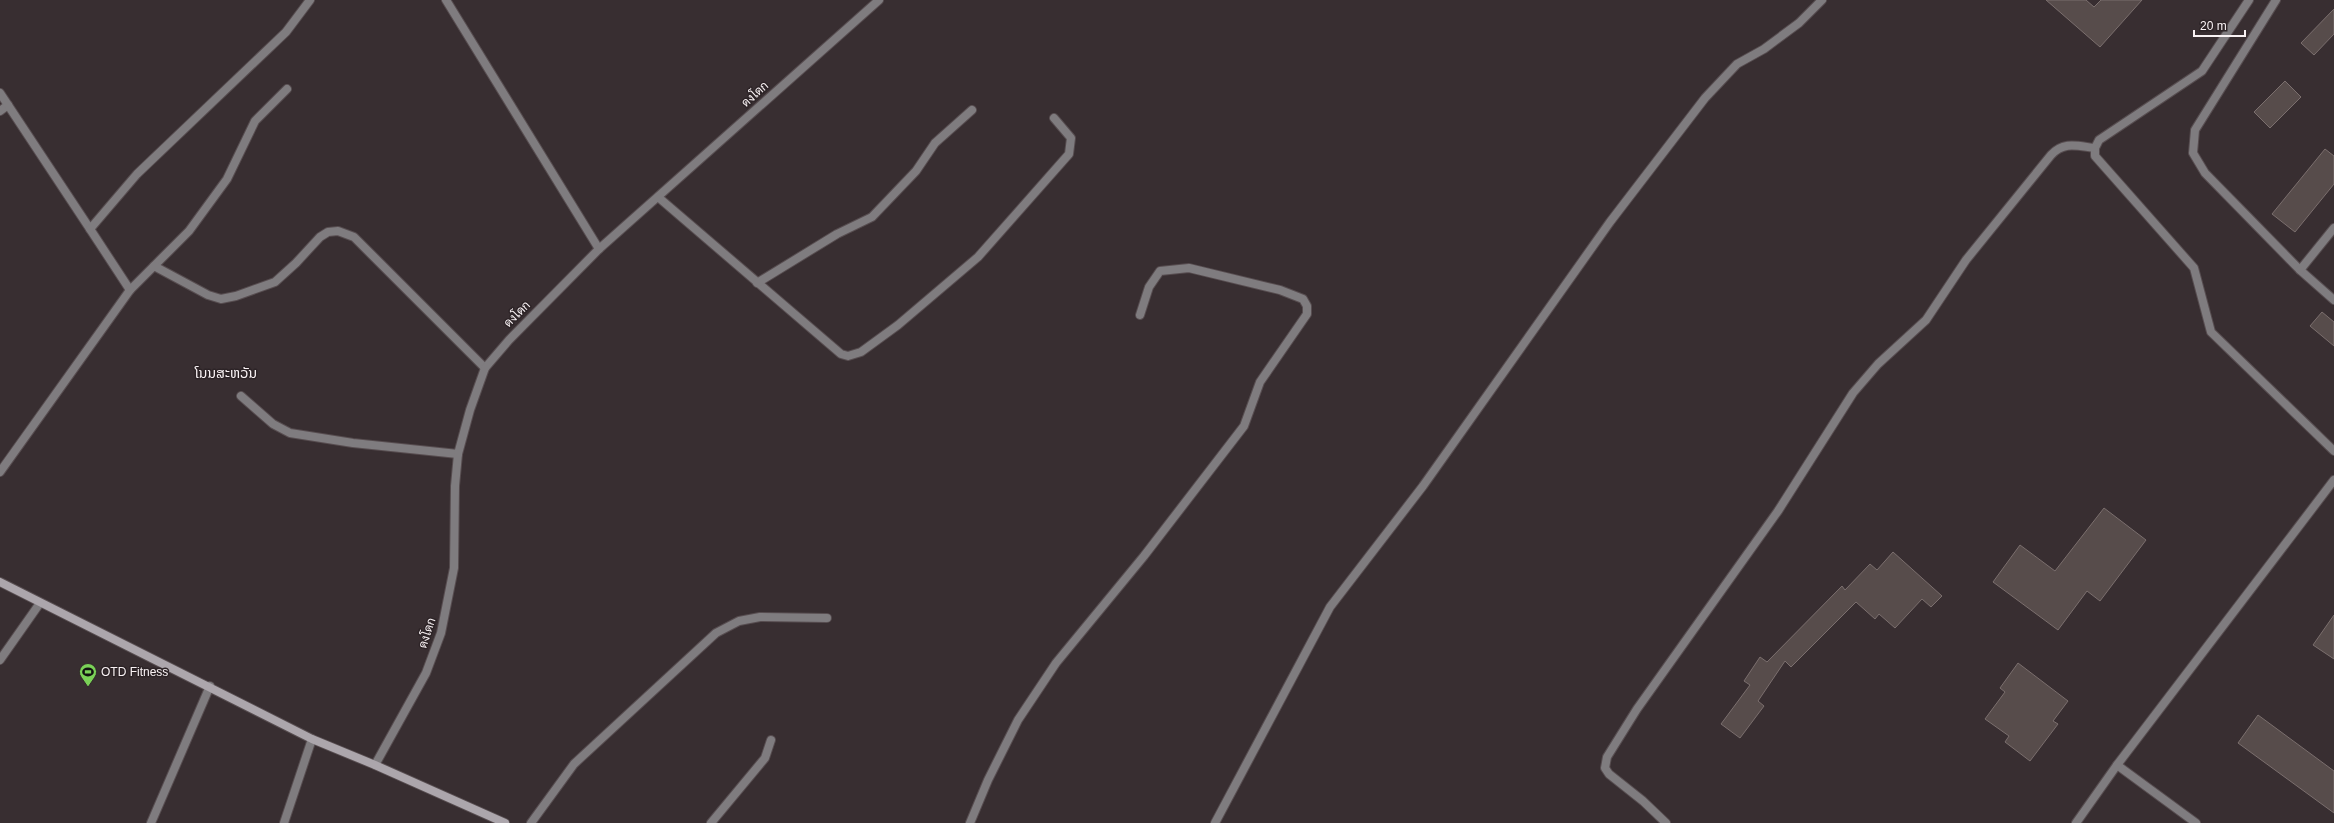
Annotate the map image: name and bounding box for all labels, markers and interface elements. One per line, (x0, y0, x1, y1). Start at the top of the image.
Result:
scale bar (2194, 12, 2245, 38)
text: 20 m (2200, 19, 2227, 33)
street label: ดงโดก (738, 78, 771, 110)
street label: ดงโดก (500, 297, 533, 330)
district label: ໂນນສະຫວັນ (194, 365, 257, 381)
street label: ดงโดก (415, 616, 438, 650)
sports icon: OTD Fitness (78, 662, 98, 687)
place label: OTD Fitness (101, 665, 168, 679)

